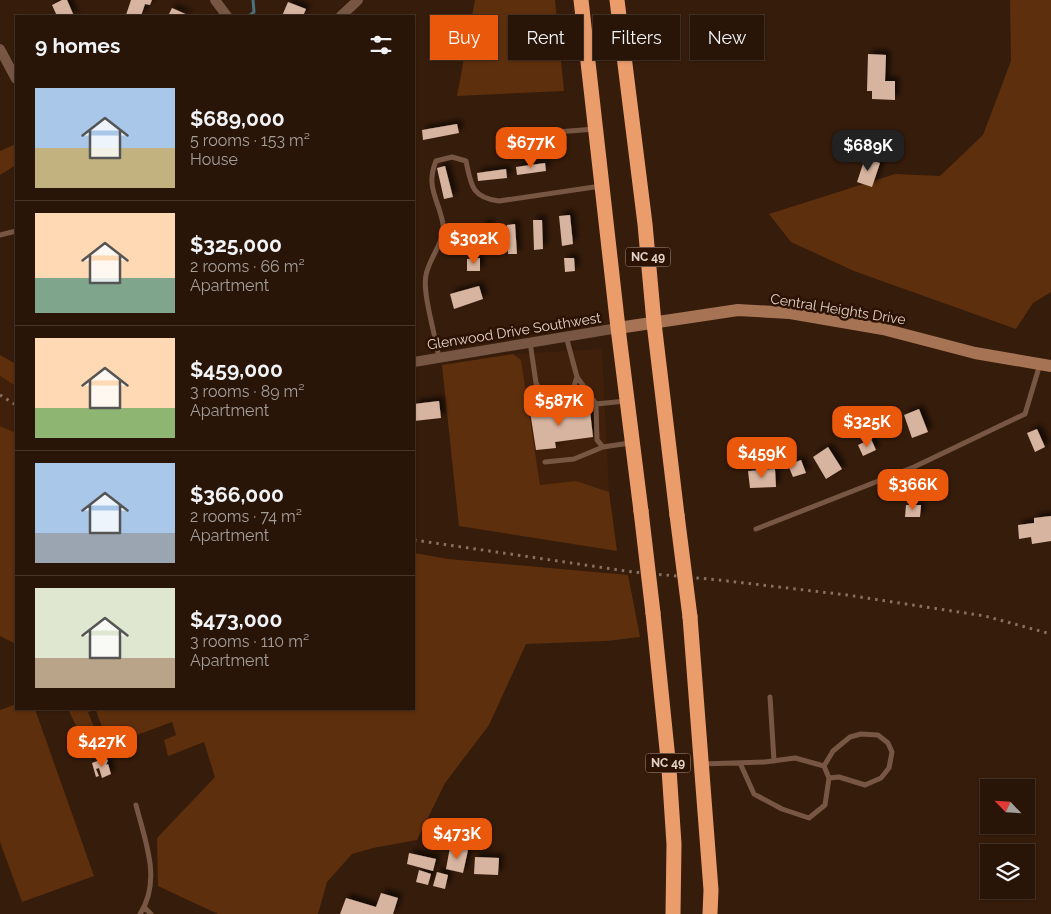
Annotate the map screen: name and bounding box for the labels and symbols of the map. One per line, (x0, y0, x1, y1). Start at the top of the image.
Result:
pin: $677K (496, 126, 566, 169)
pin: $689K (833, 130, 903, 172)
pin: $302K (439, 222, 509, 265)
road number: NC 49 (626, 248, 670, 266)
street label: Central Heights Drive (769, 290, 907, 328)
street label: Glenwood Drive Southwest (426, 309, 602, 353)
pin: $587K (524, 384, 594, 427)
pin: $325K (832, 406, 902, 448)
pin: $459K (727, 436, 797, 479)
pin: $366K (878, 468, 948, 511)
pin: $427K (67, 726, 137, 768)
road number: NC 49 (646, 754, 690, 772)
north arrow (980, 779, 1035, 834)
pin: $473K (422, 818, 492, 860)

